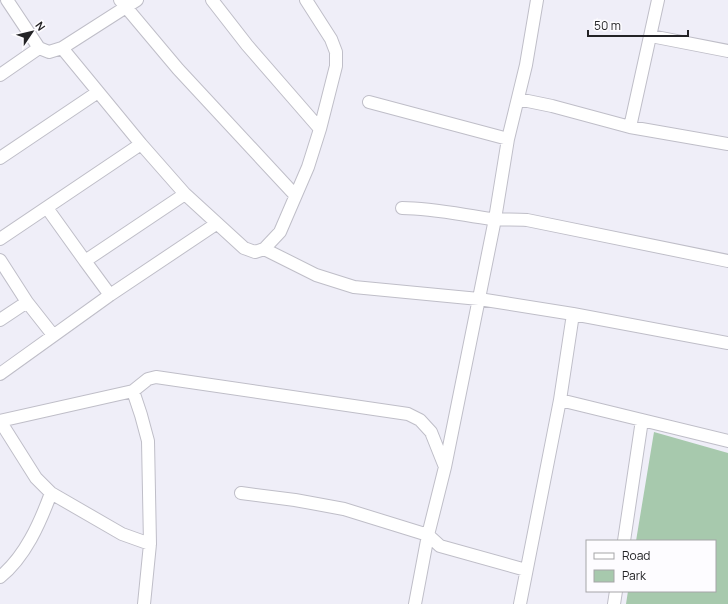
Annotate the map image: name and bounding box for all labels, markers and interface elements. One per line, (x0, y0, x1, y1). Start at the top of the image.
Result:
north arrow (12, 12, 52, 52)
scale bar (588, 12, 688, 38)
text: 50 m (594, 17, 621, 34)
text: N (32, 18, 49, 34)
legend (586, 540, 716, 592)
text: Road (622, 547, 650, 564)
text: Park (622, 567, 647, 584)

